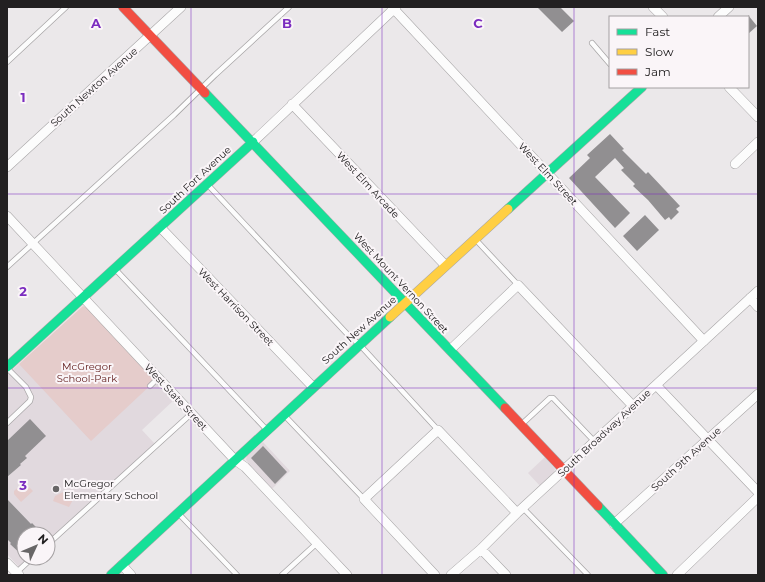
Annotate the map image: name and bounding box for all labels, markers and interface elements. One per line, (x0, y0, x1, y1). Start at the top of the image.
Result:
text: A (90, 15, 102, 31)
text: B (282, 15, 292, 31)
text: C (473, 15, 483, 31)
legend (609, 16, 749, 88)
text: Fast (645, 24, 670, 39)
street label: South Newton Avenue (48, 44, 140, 130)
text: Slow (645, 44, 674, 59)
text: Jam (644, 64, 671, 79)
text: 1 (20, 89, 26, 105)
street label: West Elm Street (516, 140, 580, 208)
street label: South Fort Avenue (156, 143, 234, 217)
street label: West Elm Arcade (334, 149, 402, 221)
street label: West Mount Vernon Street (351, 230, 451, 336)
street label: West Harrison Street (195, 265, 277, 349)
text: 2 (19, 283, 27, 299)
street label: South New Avenue (319, 293, 399, 367)
park label: McGregor School-Park (57, 360, 117, 385)
street label: West State Street (142, 361, 210, 433)
street label: South Broadway Avenue (555, 386, 653, 480)
street label: South 9th Avenue (648, 424, 724, 494)
text: 3 (18, 477, 27, 493)
place label: McGregor Elementary School (64, 477, 158, 502)
marker: McGregor Elementary School (51, 484, 61, 494)
north arrow (16, 526, 56, 566)
text: N (35, 531, 51, 547)

